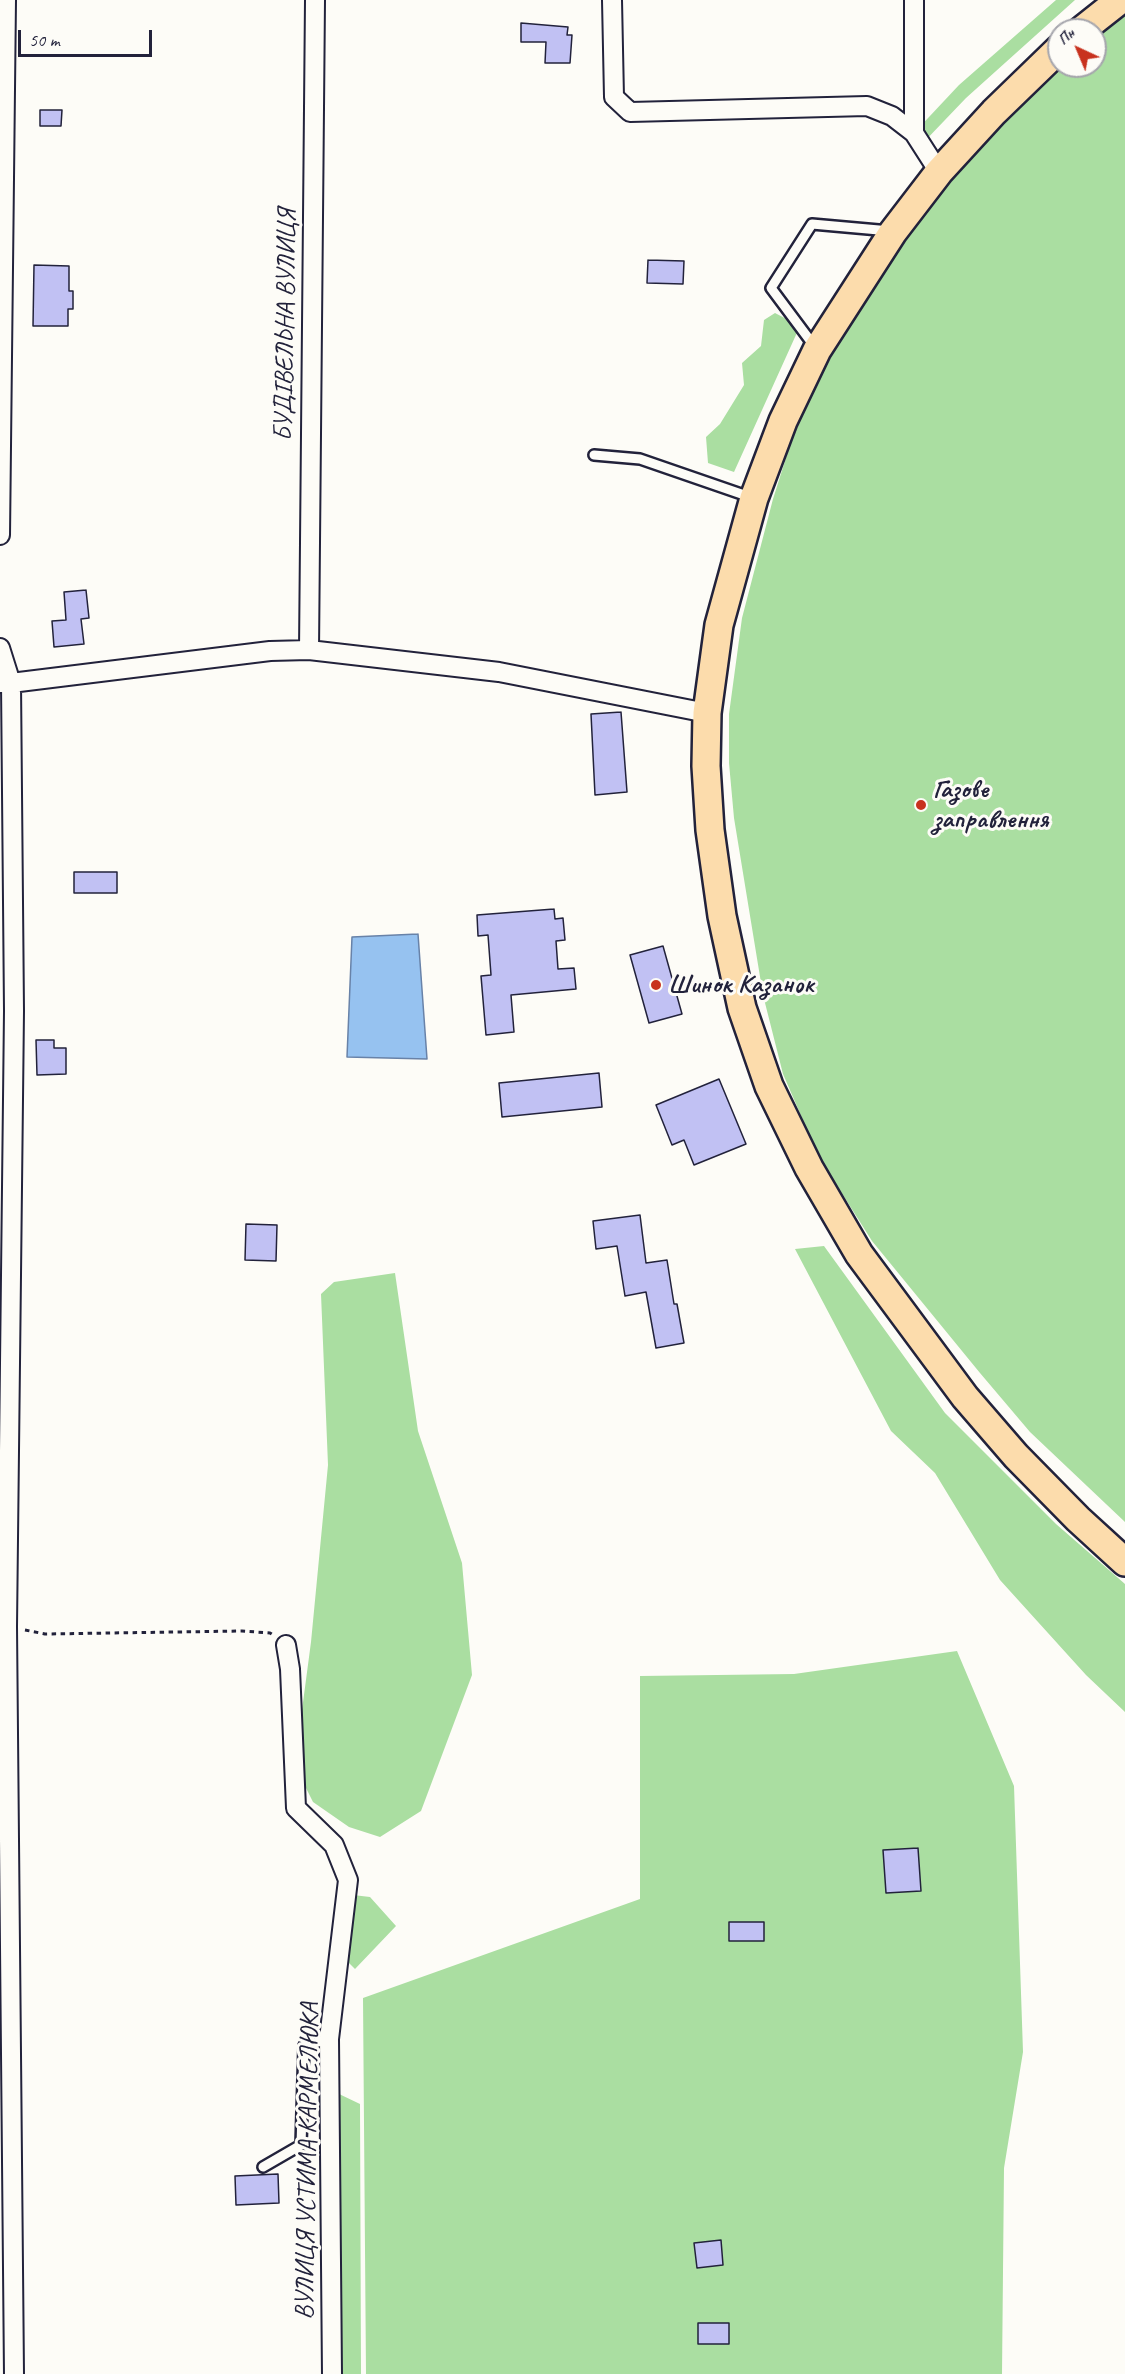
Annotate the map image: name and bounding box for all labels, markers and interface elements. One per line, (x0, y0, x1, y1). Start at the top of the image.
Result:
scale bar (21, 18, 154, 56)
north arrow (1047, 18, 1107, 78)
text: Пн (1053, 23, 1079, 50)
text: 50 m (29, 29, 60, 51)
street label: БУДІВЕЛЬНА ВУЛИЦЯ (268, 209, 304, 441)
place label: Газове заправлення (933, 774, 1048, 836)
marker: Газове заправлення (914, 798, 928, 812)
place label: Шинок Казанок (668, 969, 814, 1001)
marker: Шинок Казанок (649, 978, 663, 992)
street label: ВУЛИЦЯ УСТИМА КАРМЕЛЮКА (290, 2002, 326, 2320)

